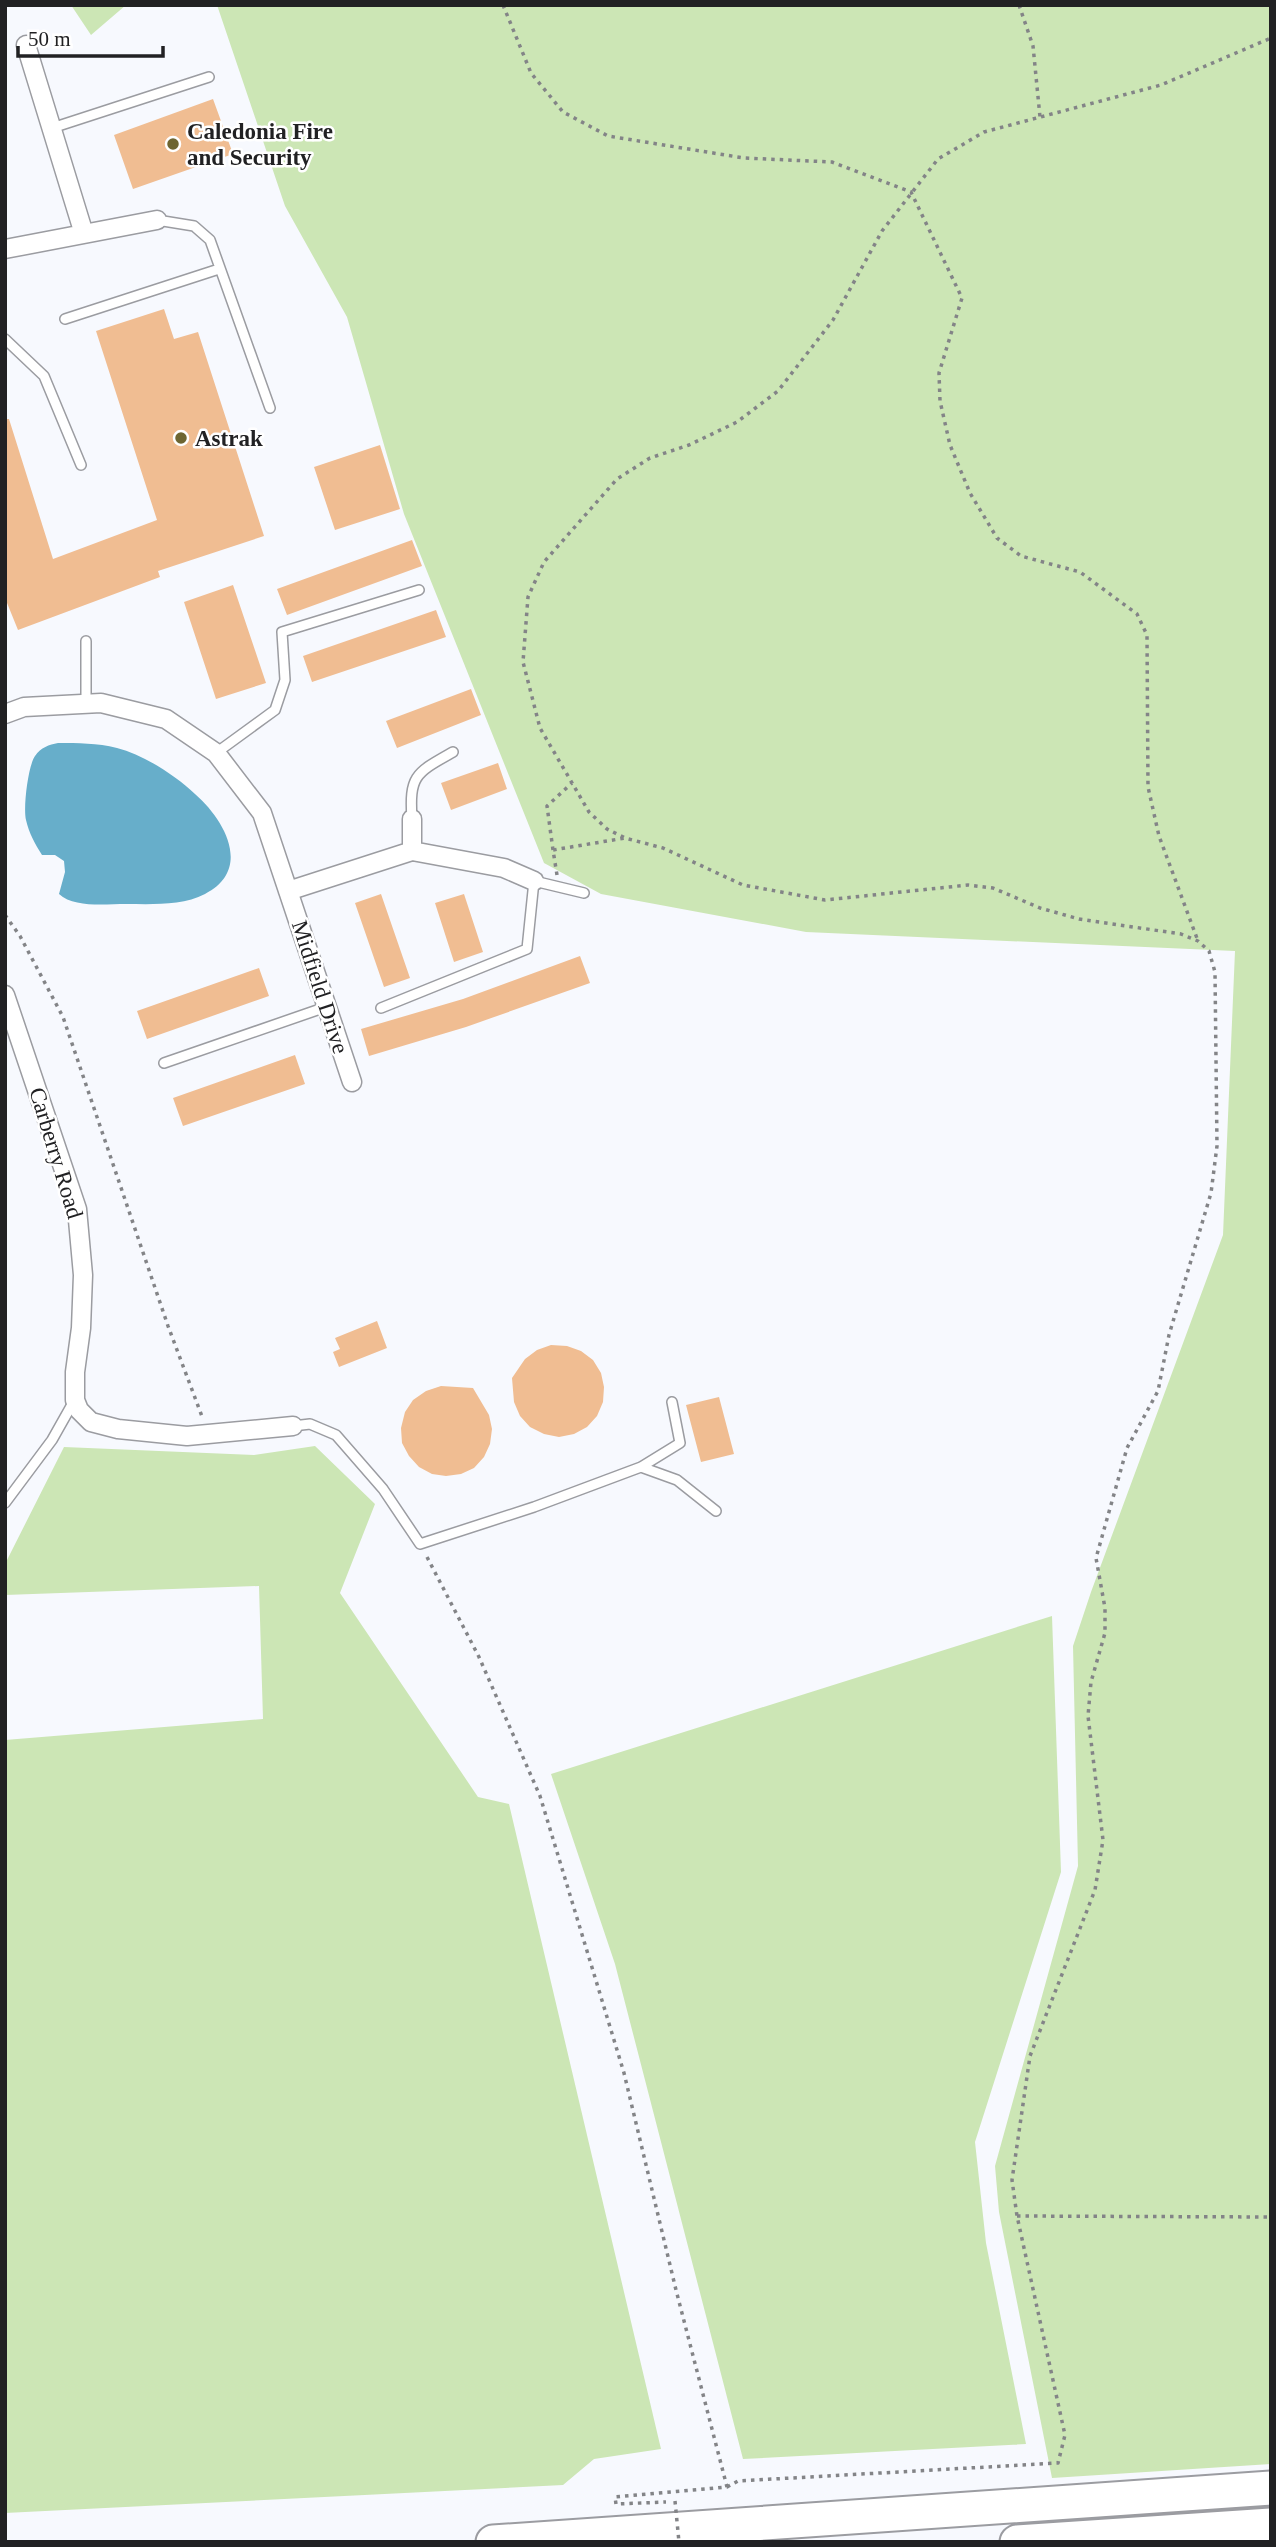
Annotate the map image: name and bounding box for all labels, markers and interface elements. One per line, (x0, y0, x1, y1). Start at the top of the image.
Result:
scale bar (18, 14, 163, 58)
text: 50 m (28, 27, 71, 51)
place label: Caledonia Fire and Security (187, 119, 333, 170)
marker: Caledonia Fire and Security (165, 136, 181, 152)
place label: Astrak (195, 426, 263, 451)
marker: Astrak (173, 430, 189, 446)
street label: Midfield Drive (287, 917, 353, 1057)
street label: Carberry Road (24, 1084, 88, 1222)

